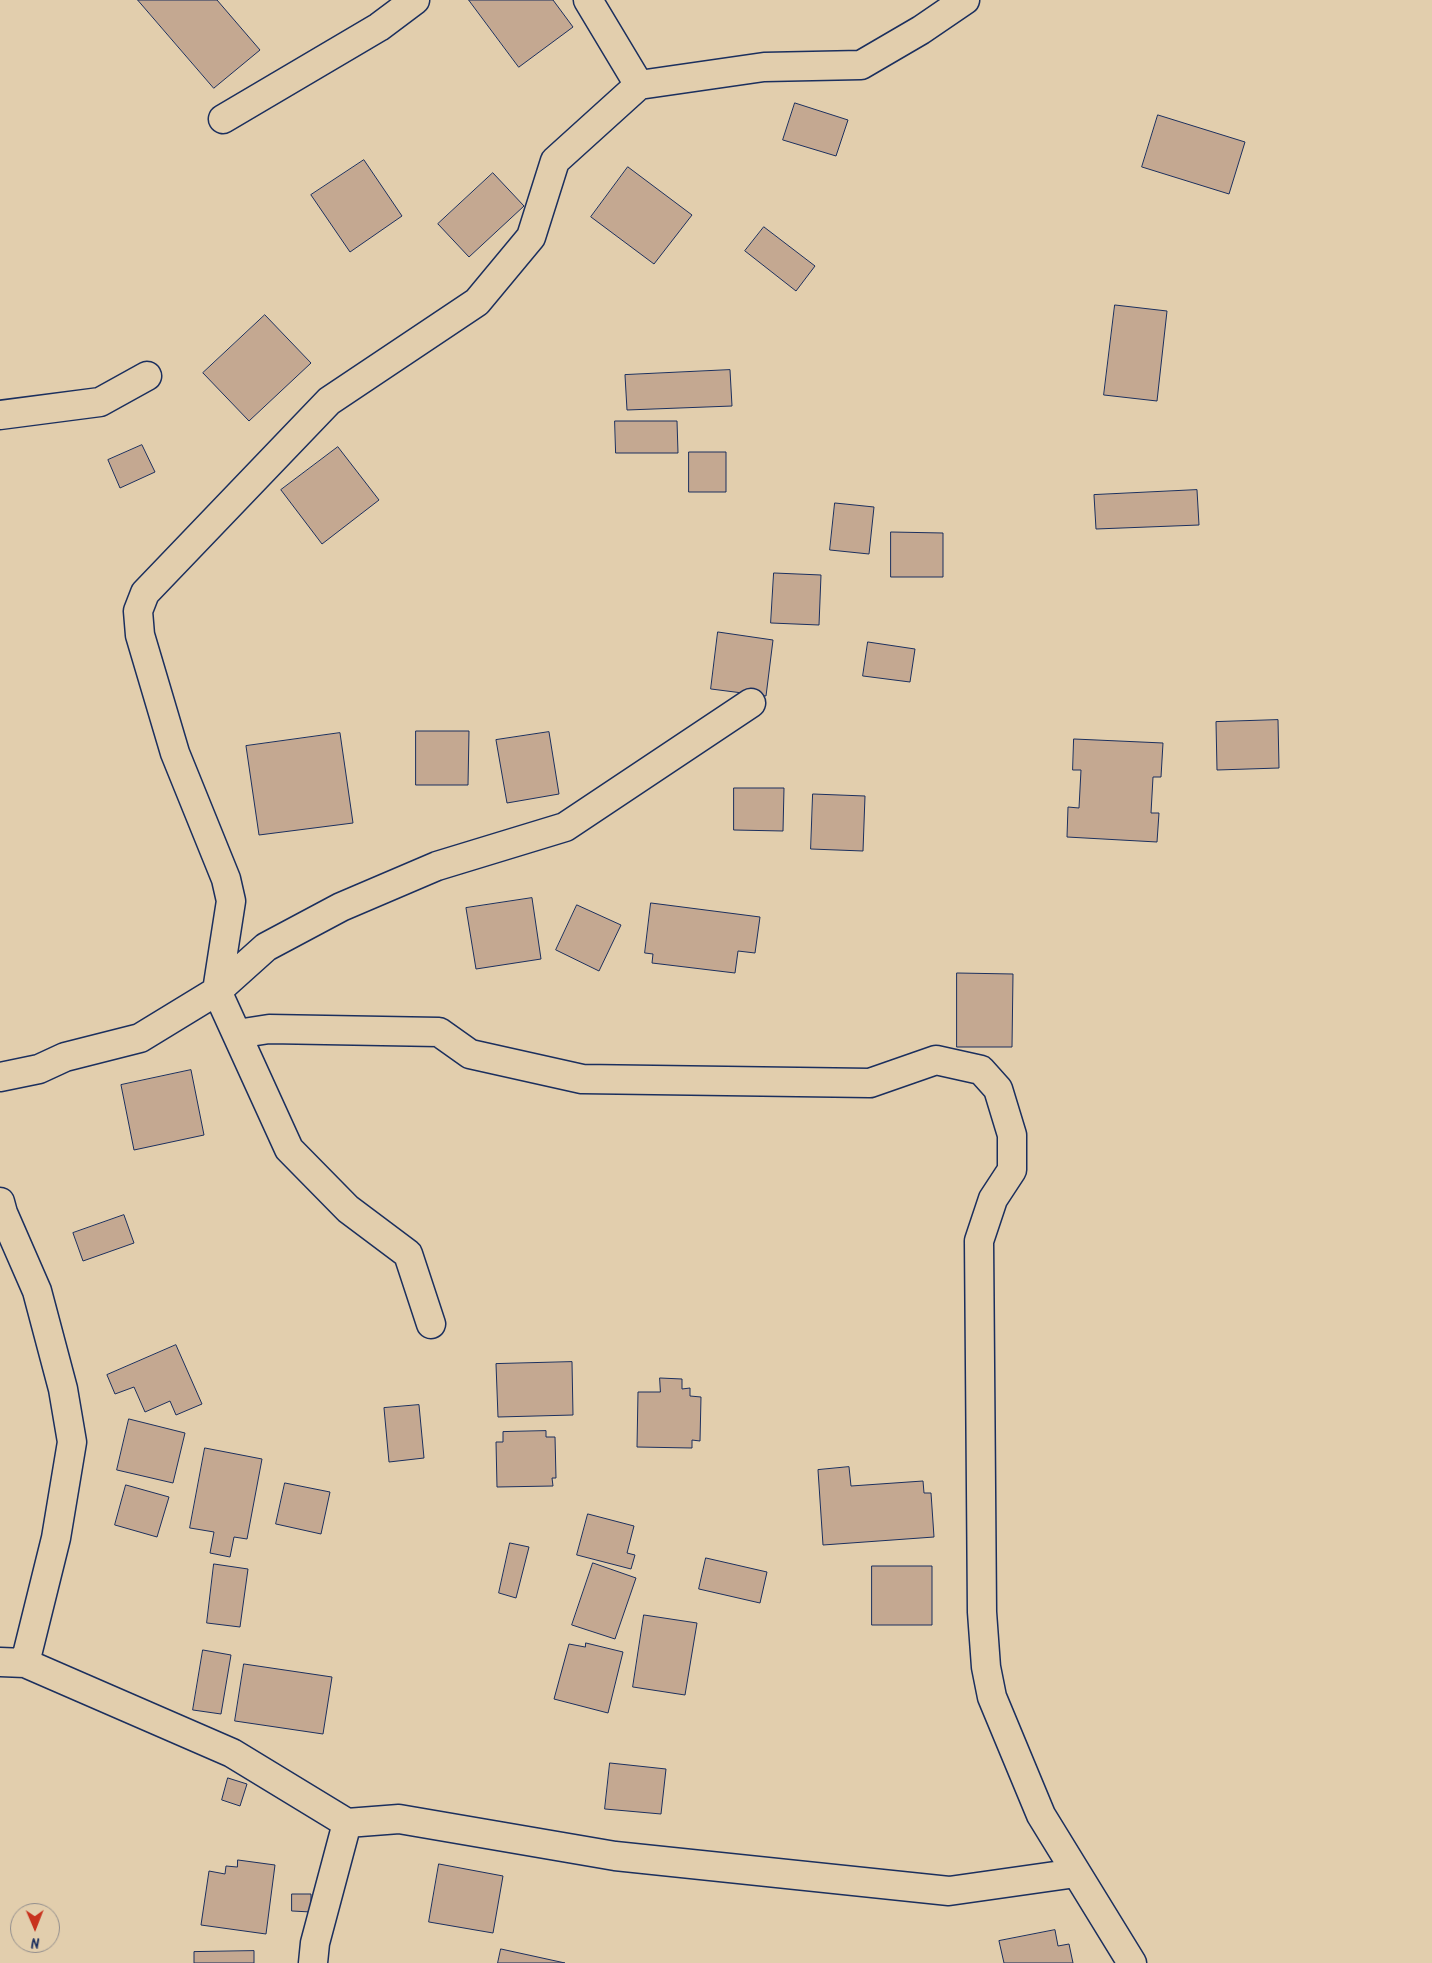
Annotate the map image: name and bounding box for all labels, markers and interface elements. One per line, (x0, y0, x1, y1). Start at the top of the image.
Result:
north arrow (10, 1903, 60, 1953)
text: N (31, 1931, 40, 1953)

